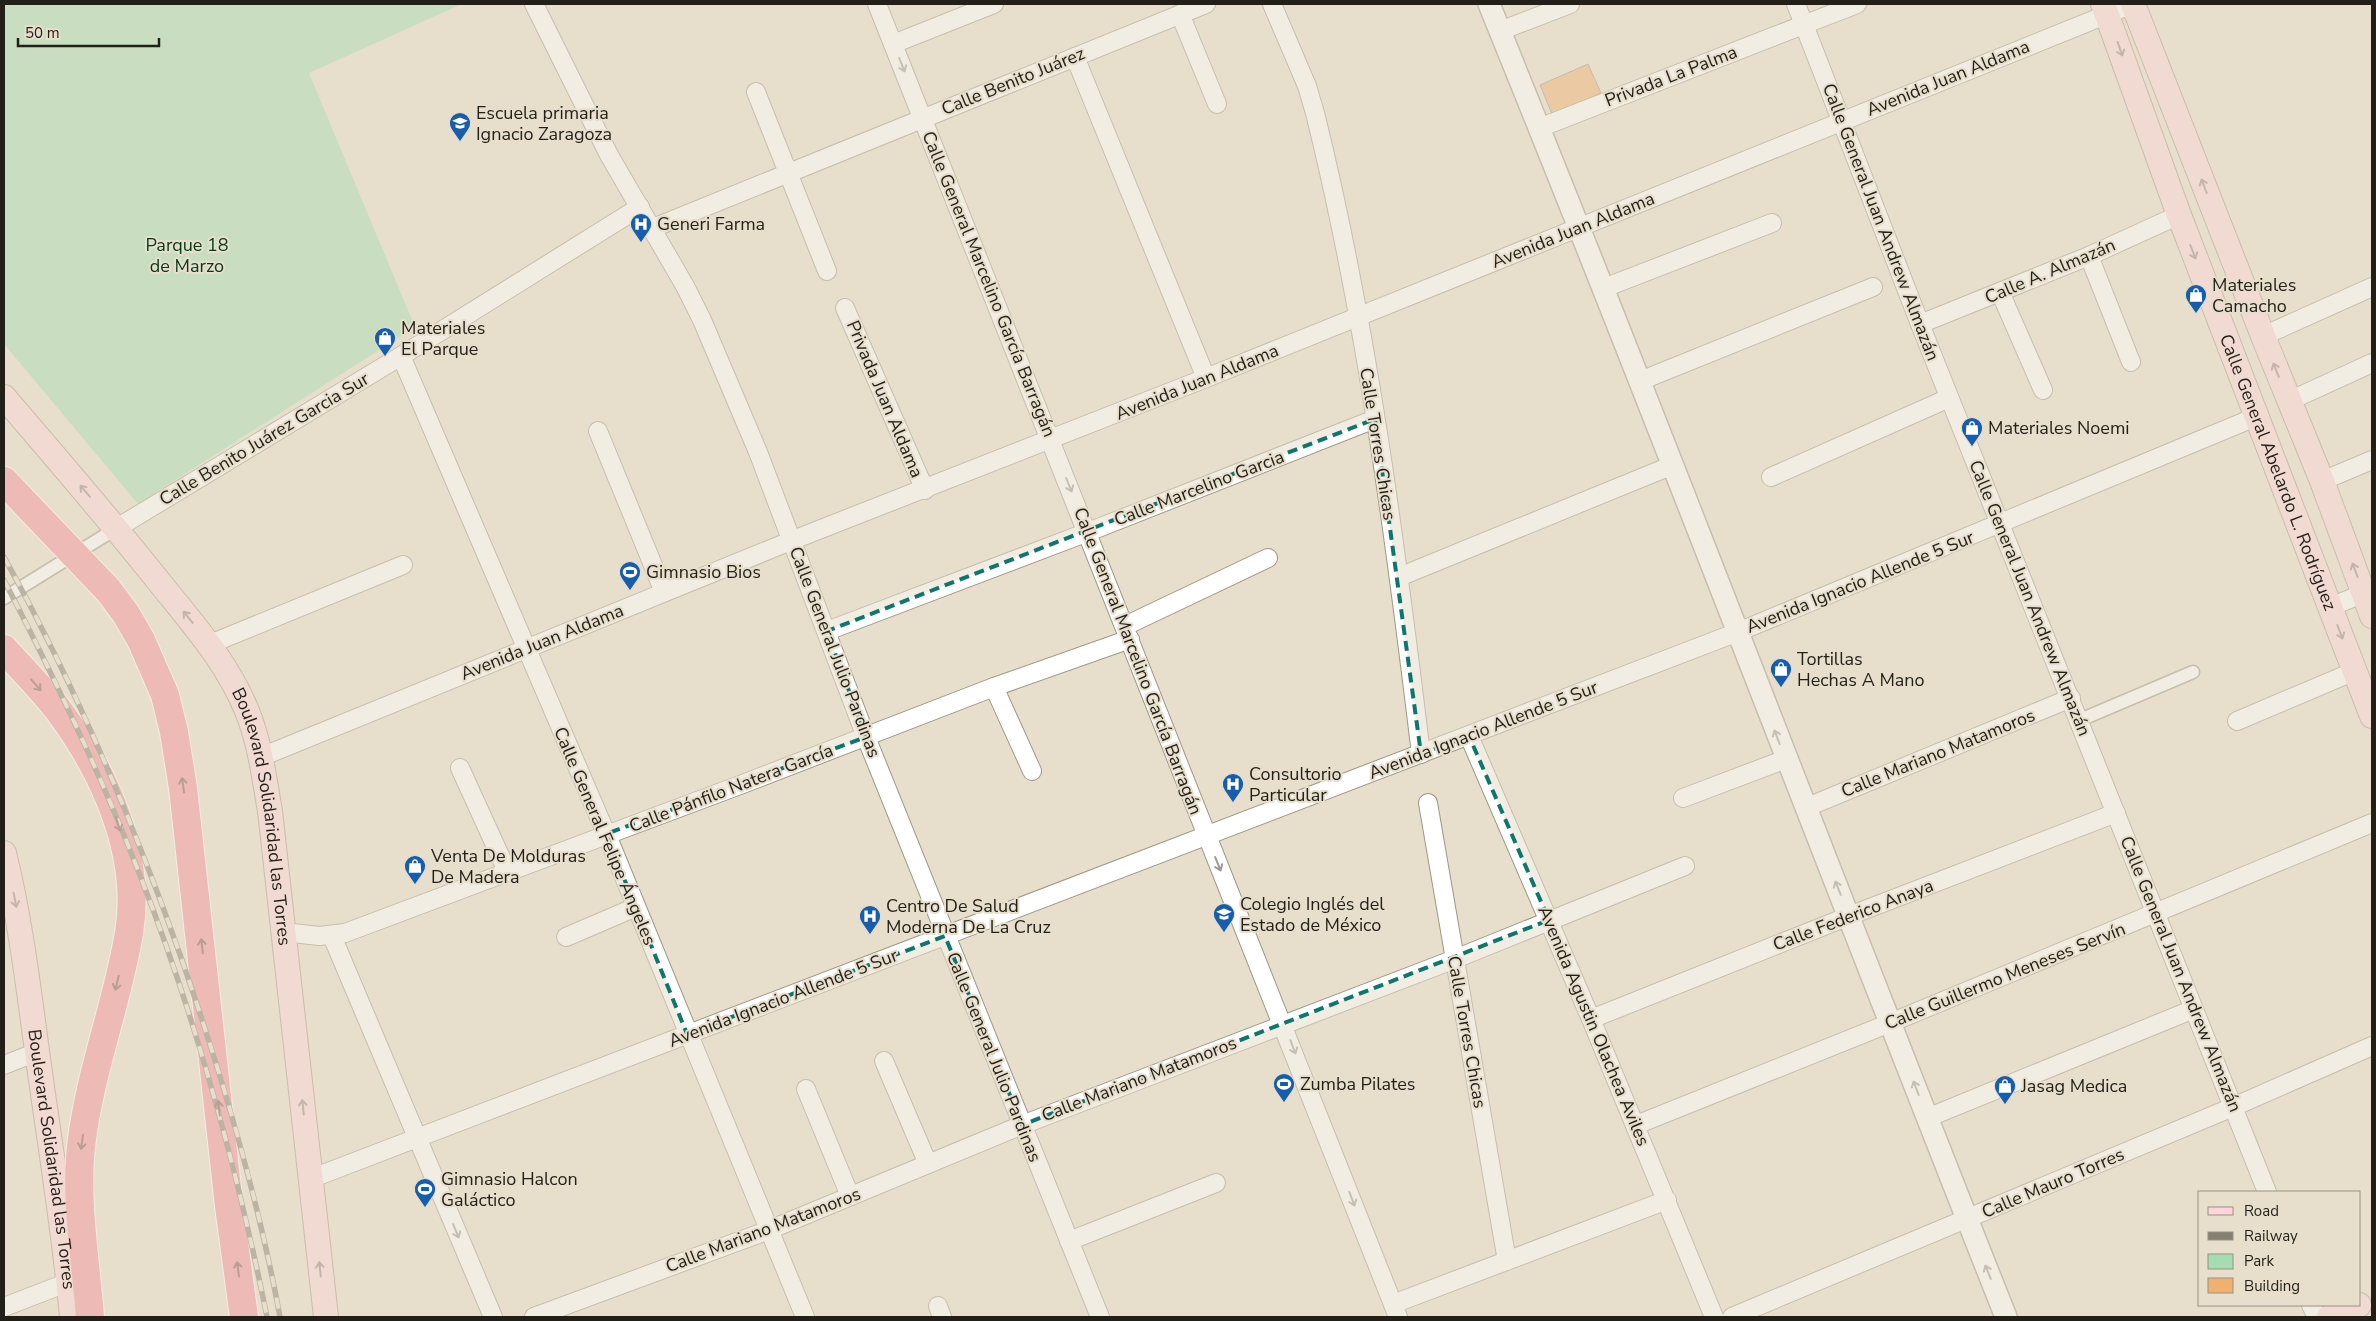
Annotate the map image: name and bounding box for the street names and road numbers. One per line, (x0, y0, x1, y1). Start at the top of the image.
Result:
street label: Avenida Juan Aldama (1863, 34, 2033, 122)
street label: Privada La Palma (1601, 40, 1741, 112)
street label: Calle Benito Juárez (938, 41, 1088, 121)
street label: Calle General Juan Andrew Almazán (1817, 80, 1945, 364)
street label: Calle General Marcelino García Barragán (916, 128, 1062, 440)
street label: Avenida Juan Aldama (1488, 186, 1658, 274)
street label: Calle A. Almazán (1981, 233, 2119, 309)
street label: Privada Juan Aldama (841, 317, 929, 481)
street label: Calle General Abelardo L. Rodríguez (2214, 331, 2342, 614)
street label: Avenida Juan Aldama (1112, 338, 1282, 426)
street label: Calle Benito Juárez Garcia Sur (155, 366, 374, 511)
street label: Calle Torres Chicas (1354, 366, 1402, 522)
street label: Calle Marcelino Garcia (1110, 444, 1288, 532)
street label: Calle General Juan Andrew Almazán (1964, 456, 2096, 740)
street label: Calle General Marcelino García Barragán (1068, 504, 1208, 818)
street label: Avenida Ignacio Allende 5 Sur (1743, 525, 1978, 639)
street label: Calle General Julio Pardinas (784, 543, 886, 761)
street label: Avenida Juan Aldama (457, 598, 627, 686)
street label: Avenida Ignacio Allende 5 Sur (1365, 675, 1602, 785)
street label: Boulevard Solidaridad las Torres (226, 684, 297, 947)
street label: Calle Mariano Matamoros (1837, 703, 2039, 803)
street label: Calle General Felipe Ángeles (548, 723, 662, 949)
street label: Calle Pánfilo Natera García (625, 738, 837, 838)
street label: Calle General Juan Andrew Almazán (2115, 832, 2247, 1116)
street label: Calle Federico Anaya (1769, 873, 1937, 957)
street label: Avenida Agustin Olachea Aviles (1532, 902, 1656, 1150)
street label: Calle Guillermo Meneses Servín (1881, 917, 2129, 1035)
street label: Avenida Ignacio Allende 5 Sur (665, 943, 902, 1053)
street label: Calle General Julio Pardinas (941, 948, 1047, 1166)
street label: Calle Torres Chicas (1442, 954, 1492, 1110)
street label: Boulevard Solidaridad las Torres (22, 1028, 81, 1290)
street label: Calle Mariano Matamoros (1038, 1031, 1240, 1127)
street label: Calle Mauro Torres (1978, 1142, 2128, 1224)
street label: Calle Mariano Matamoros (662, 1182, 864, 1278)

